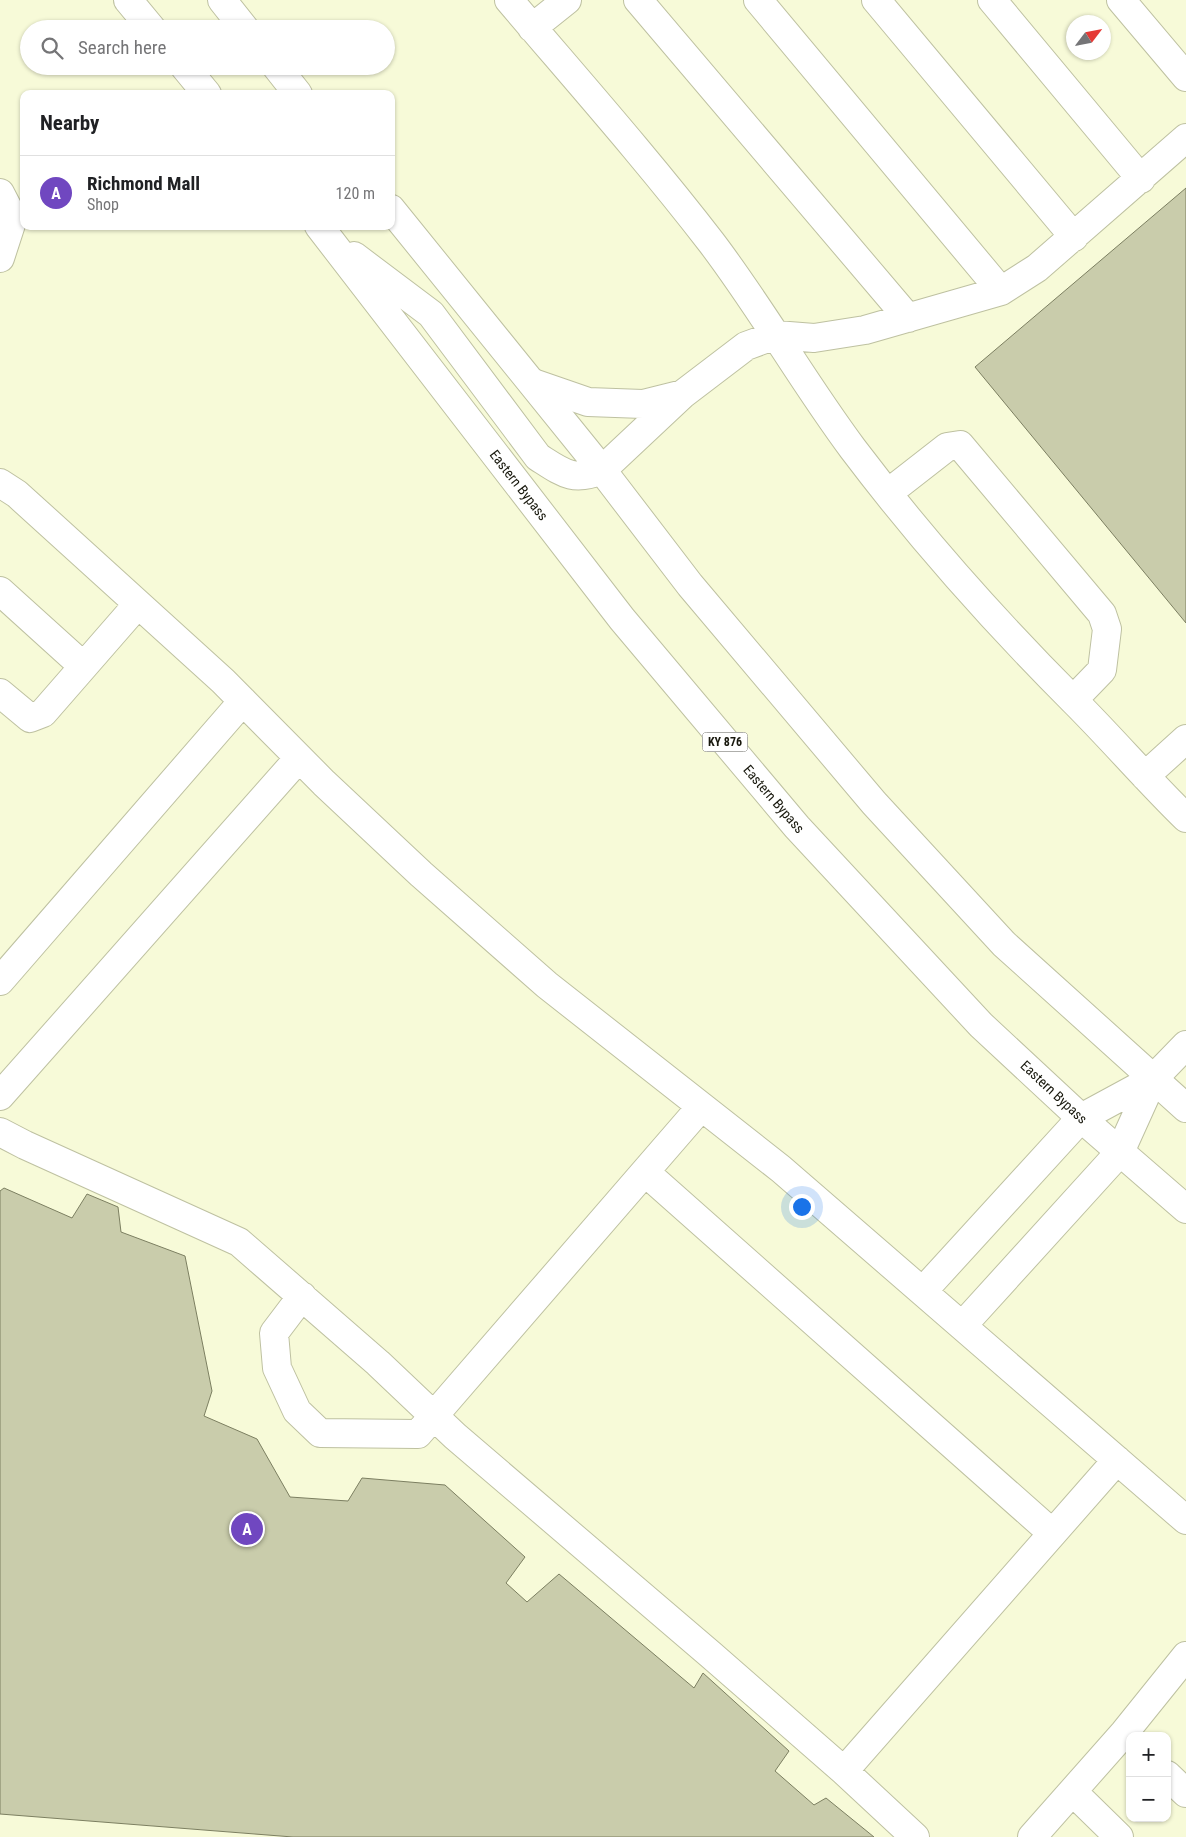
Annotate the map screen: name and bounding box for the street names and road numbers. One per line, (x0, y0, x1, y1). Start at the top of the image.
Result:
street label: Eastern Bypass (487, 447, 551, 523)
road number: KY 876 (702, 732, 748, 752)
street label: Eastern Bypass (740, 762, 808, 836)
street label: Eastern Bypass (1018, 1057, 1090, 1127)

